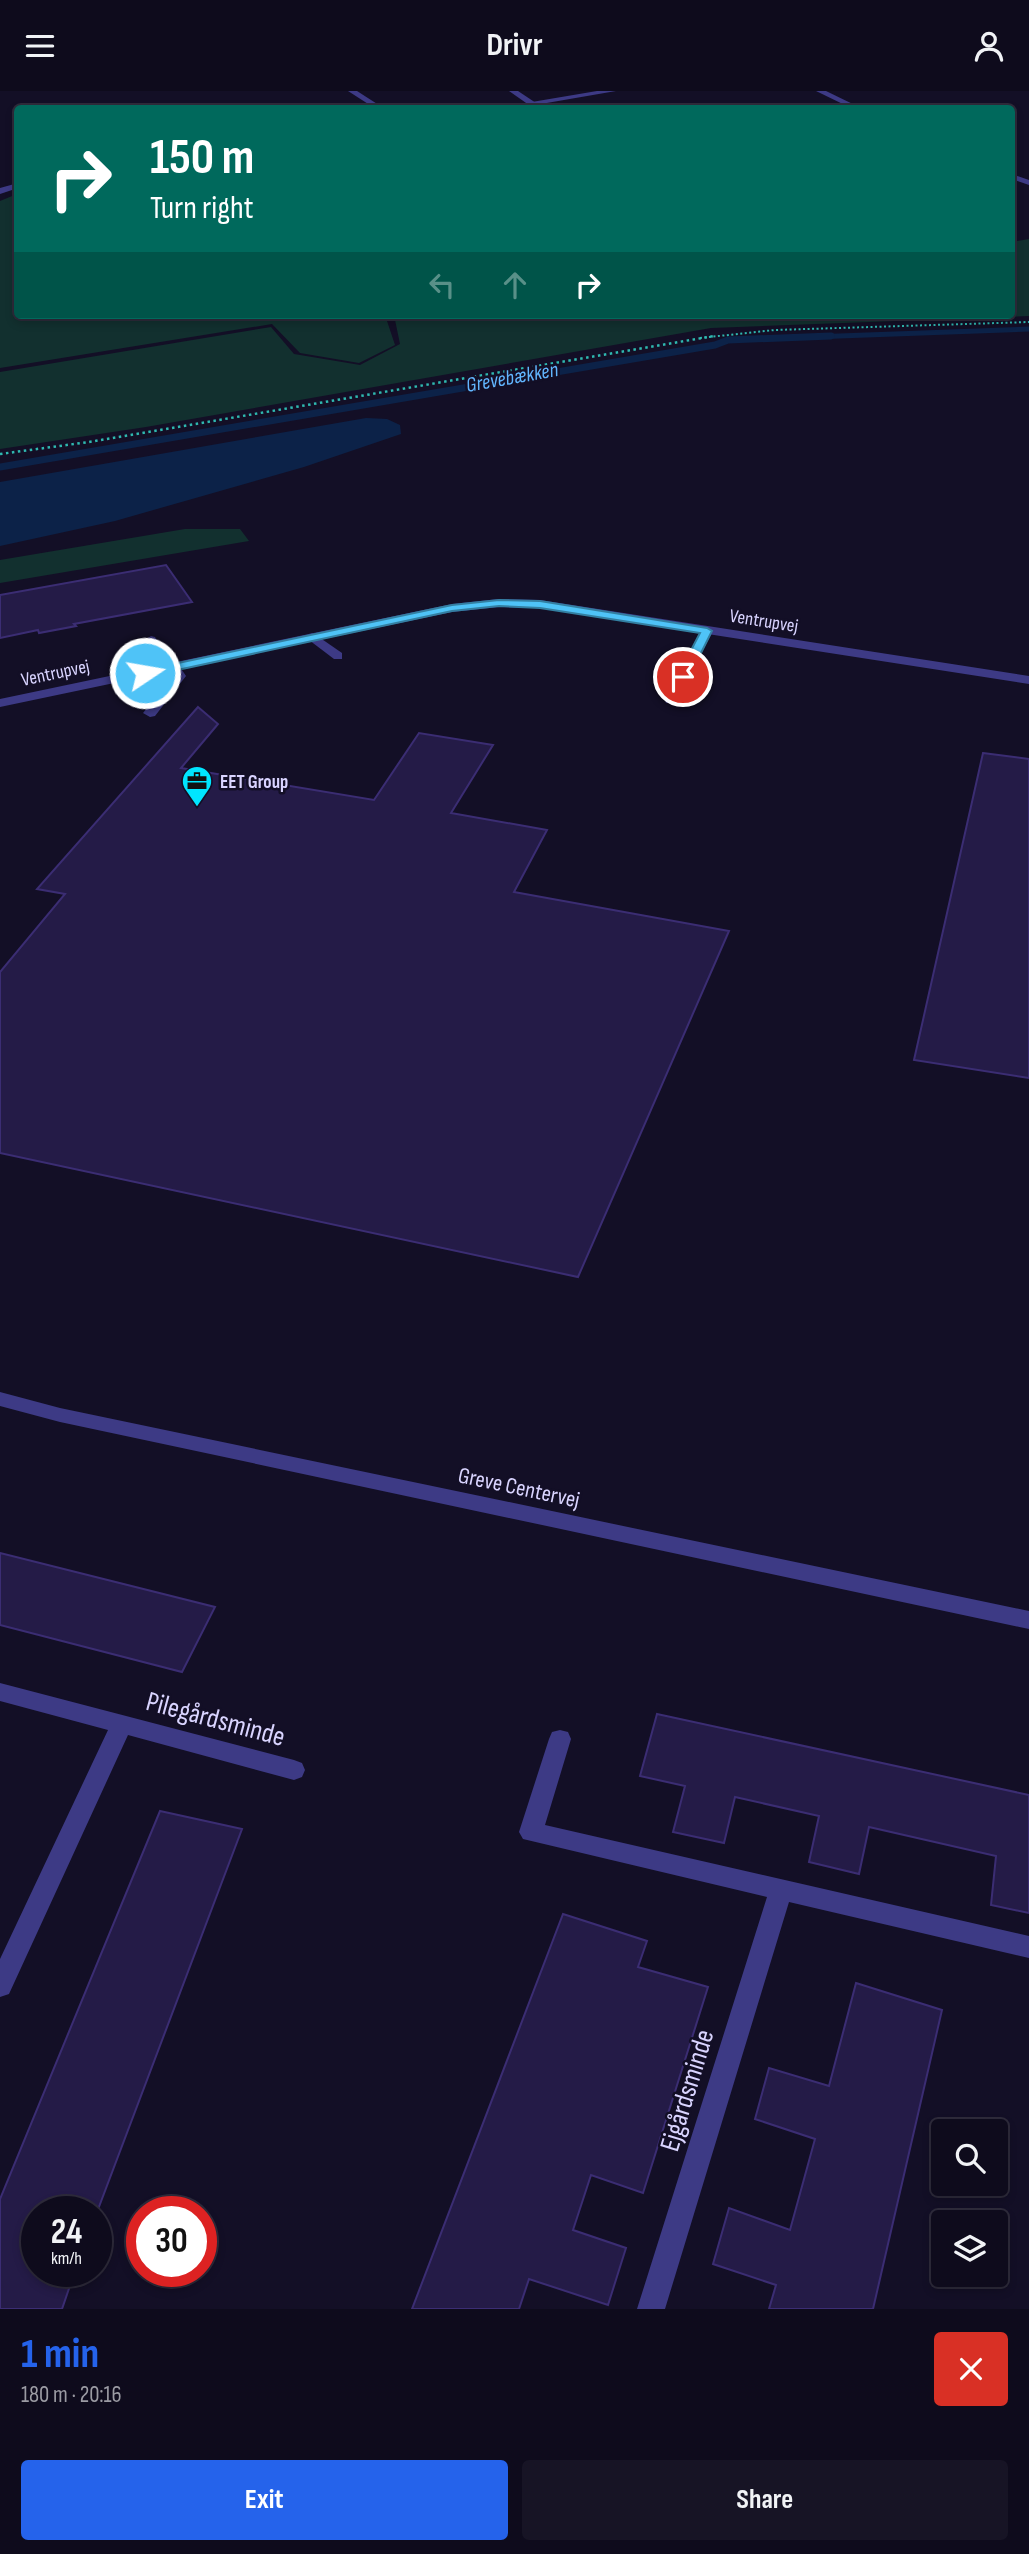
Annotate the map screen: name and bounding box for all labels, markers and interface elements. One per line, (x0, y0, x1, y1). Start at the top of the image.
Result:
text: Drivr (486, 26, 543, 65)
icon: menu (21, 27, 59, 65)
icon: person (970, 27, 1008, 65)
text: 150 m (150, 129, 254, 188)
icon: right (35, 133, 126, 224)
text: Turn right (150, 189, 254, 228)
icon: left (423, 266, 461, 304)
icon: ahead (496, 266, 534, 304)
icon: right (569, 266, 607, 304)
water label: Grevebækken (464, 357, 560, 398)
street label: Ventrupvej (728, 605, 800, 638)
position arrow (108, 636, 182, 710)
pin (653, 647, 713, 707)
street label: Ventrupvej (19, 655, 91, 692)
icon: arrive (664, 658, 702, 696)
office icon: EET Group (180, 764, 214, 808)
place label: EET Group (220, 771, 288, 794)
street label: Greve Centervej (455, 1461, 582, 1515)
street label: Pilegårdsminde (143, 1685, 289, 1754)
street label: Ejgårdsminde (653, 2026, 722, 2155)
map controls (931, 2119, 1008, 2287)
button: search (931, 2119, 1008, 2196)
speed limit sign: 30 (126, 2196, 217, 2287)
button: layers (931, 2210, 1008, 2287)
text: 24 (51, 2211, 82, 2254)
text: km/h (51, 2248, 82, 2269)
text: 1 min (21, 2329, 99, 2380)
button: close (934, 2332, 1008, 2406)
text: 180 m · 20:16 (21, 2381, 122, 2409)
button: Exit (21, 2460, 508, 2540)
button: Share (522, 2460, 1008, 2540)

